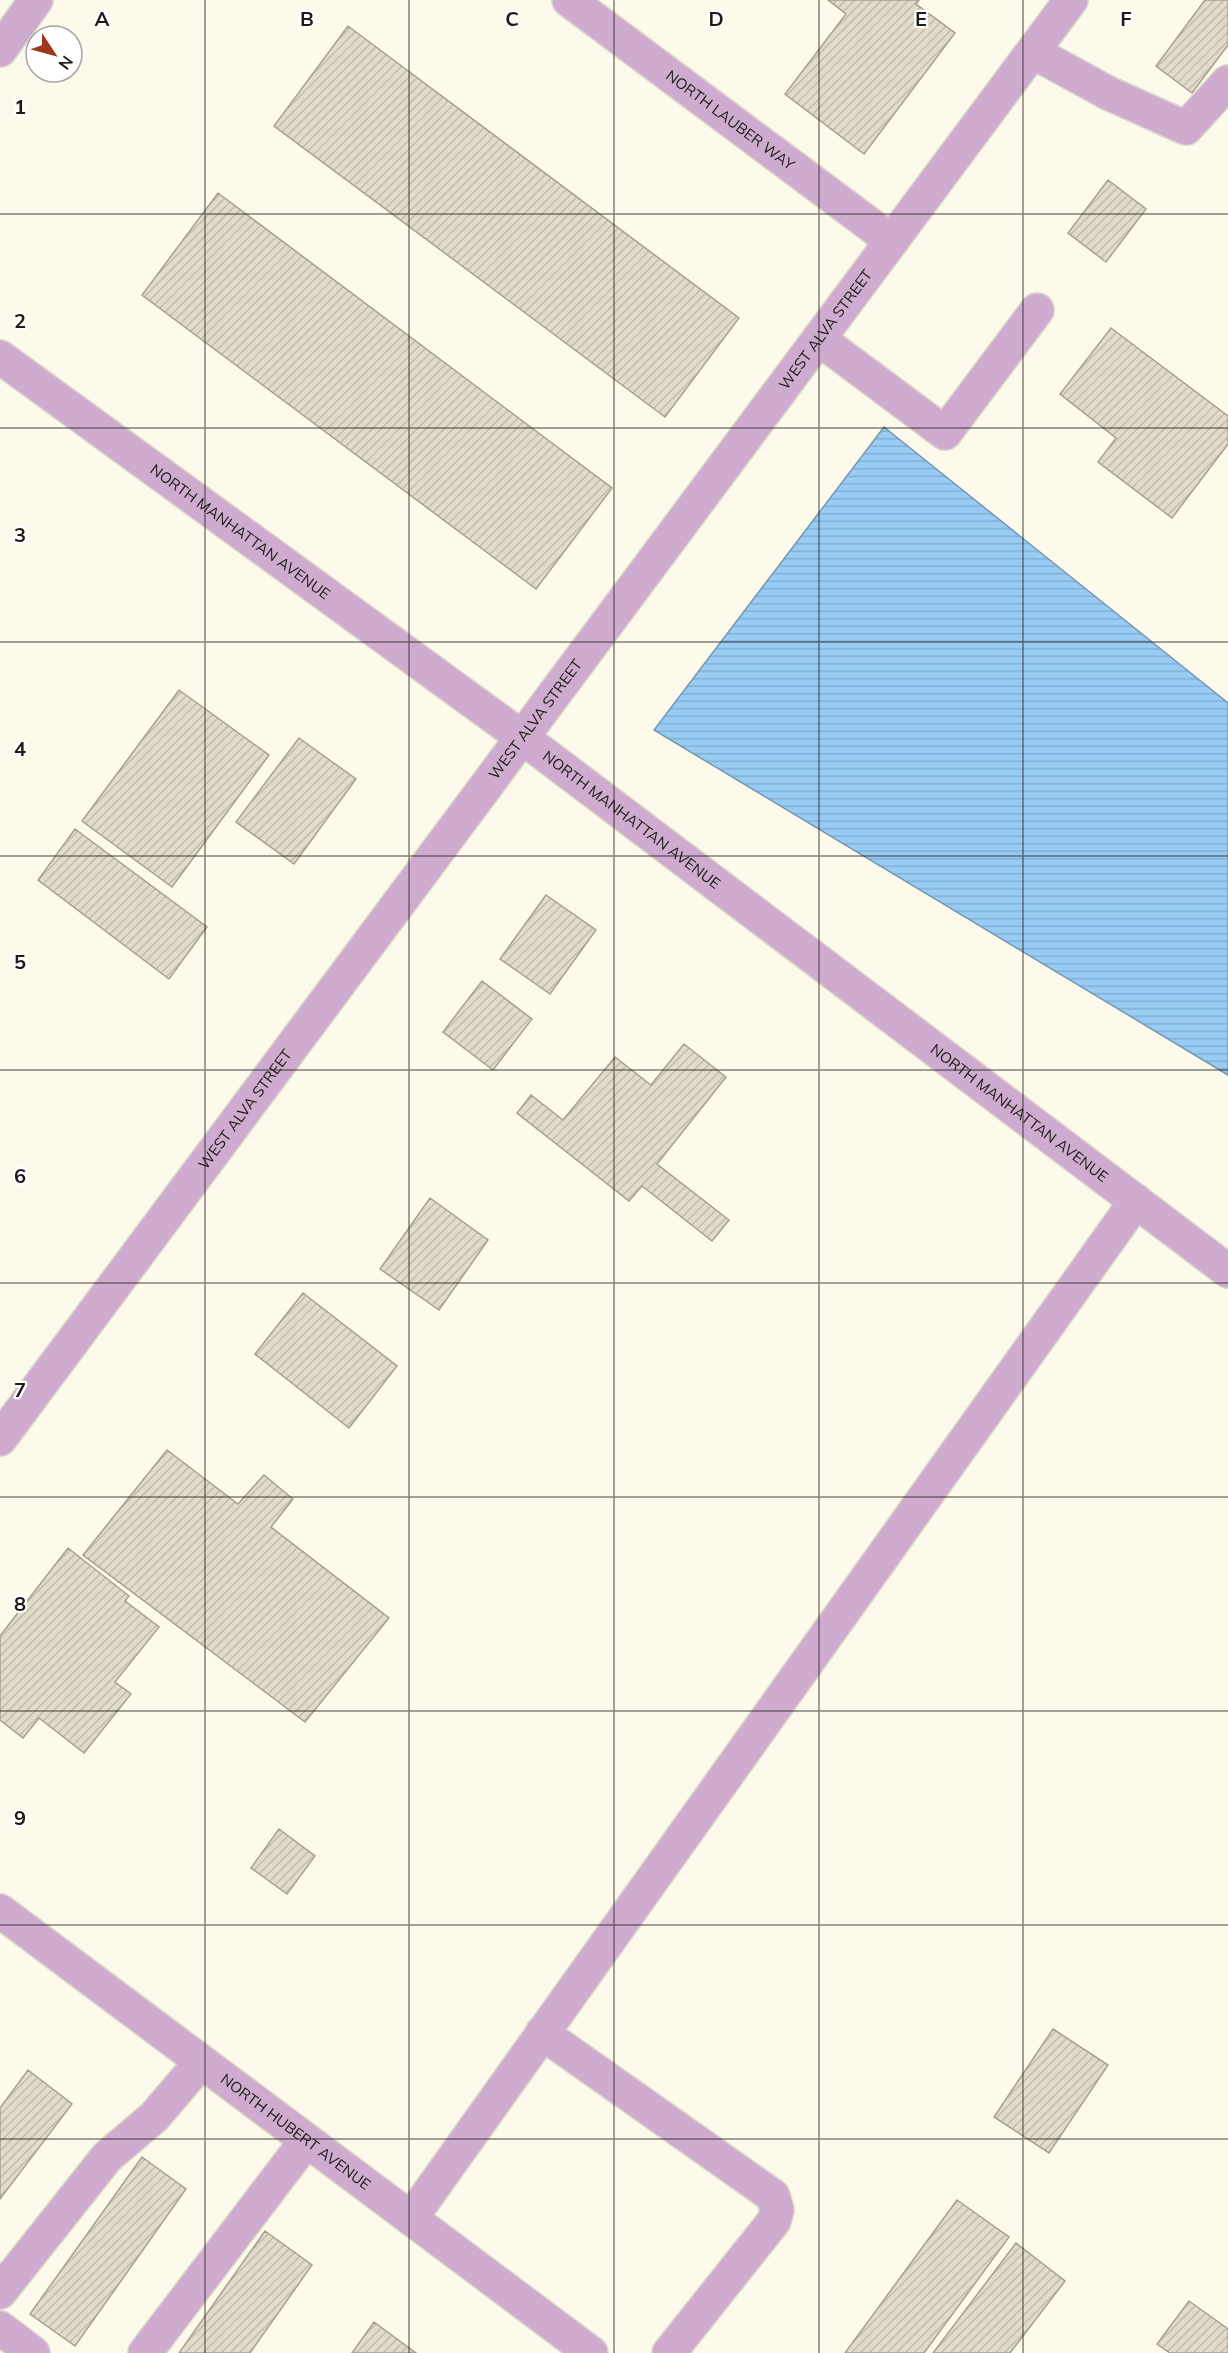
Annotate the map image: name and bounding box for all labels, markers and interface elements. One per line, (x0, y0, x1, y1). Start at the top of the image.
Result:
text: A (95, 6, 110, 31)
text: B (300, 6, 314, 31)
text: C (505, 6, 519, 31)
text: D (708, 6, 724, 31)
text: E (915, 6, 927, 31)
text: F (1120, 6, 1132, 31)
north arrow (24, 24, 84, 84)
text: N (54, 52, 78, 74)
street label: NORTH LAUBER WAY (662, 66, 799, 174)
text: 1 (14, 94, 26, 119)
street label: WEST ALVA STREET (774, 265, 876, 393)
text: 2 (14, 308, 26, 333)
street label: NORTH MANHATTAN AVENUE (147, 460, 334, 603)
text: 3 (14, 522, 26, 547)
street label: WEST ALVA STREET (484, 655, 586, 783)
text: 4 (14, 736, 26, 761)
street label: NORTH MANHATTAN AVENUE (539, 746, 724, 893)
text: 5 (14, 949, 26, 974)
street label: NORTH MANHATTAN AVENUE (927, 1039, 1112, 1186)
street label: WEST ALVA STREET (194, 1045, 296, 1173)
text: 6 (14, 1163, 26, 1188)
text: 7 (14, 1377, 26, 1402)
text: 8 (14, 1591, 26, 1616)
text: 9 (14, 1805, 26, 1830)
street label: NORTH HUBERT AVENUE (217, 2069, 375, 2194)

